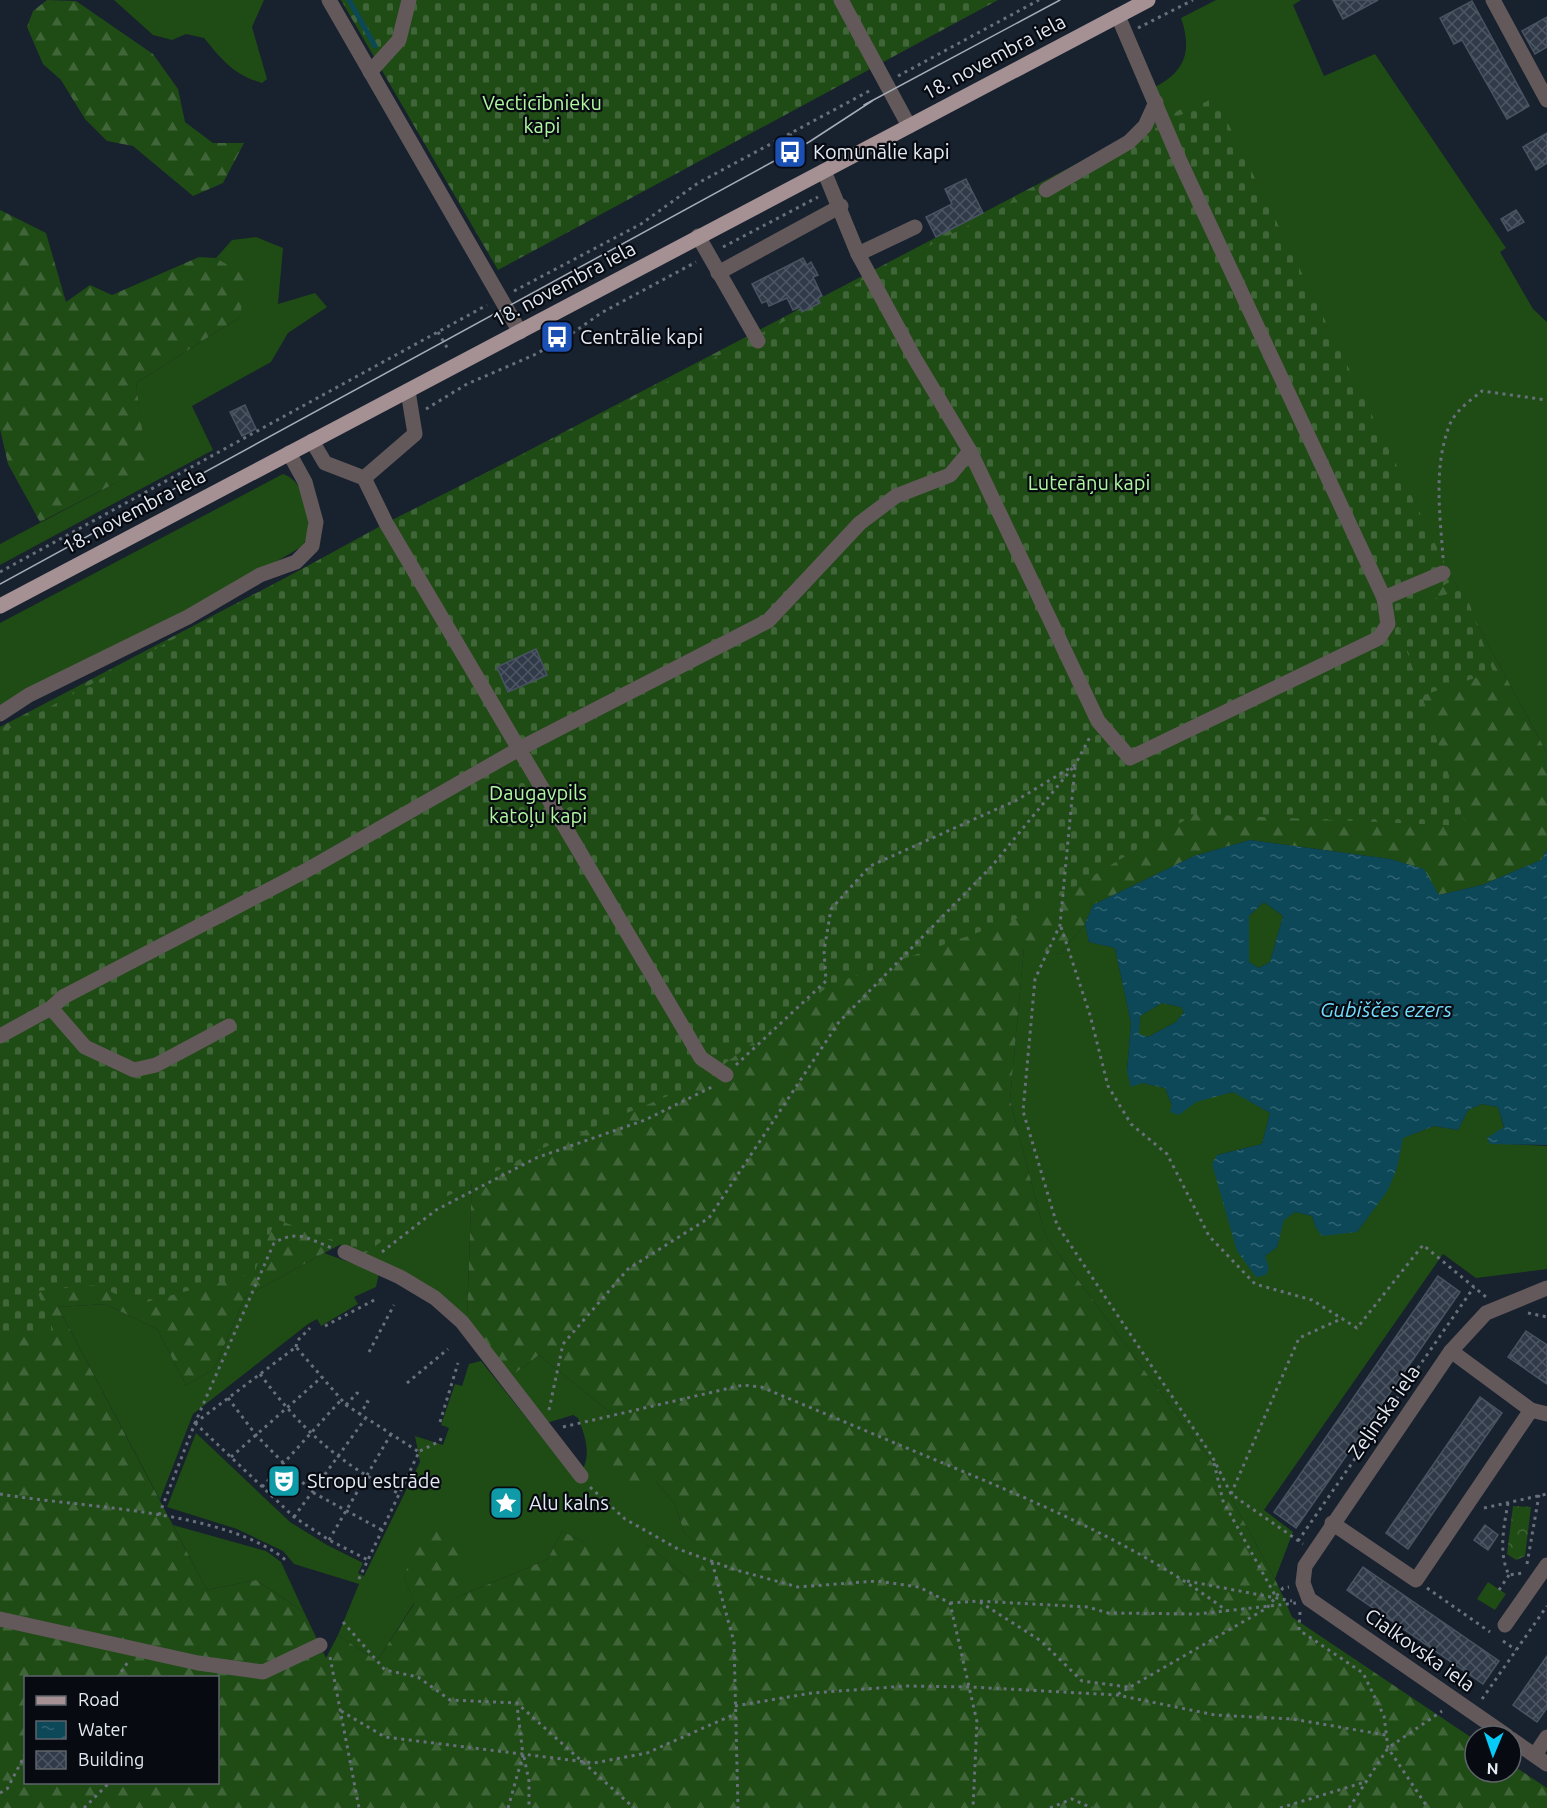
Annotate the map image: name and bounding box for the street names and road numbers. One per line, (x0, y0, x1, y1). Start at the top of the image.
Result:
street label: 18. novembra iela (918, 9, 1069, 104)
street label: 18. novembra iela (488, 236, 639, 331)
street label: 18. novembra iela (58, 463, 209, 558)
street label: Zeļinska iela (1343, 1360, 1424, 1463)
street label: Cialkovska iela (1361, 1603, 1480, 1696)

